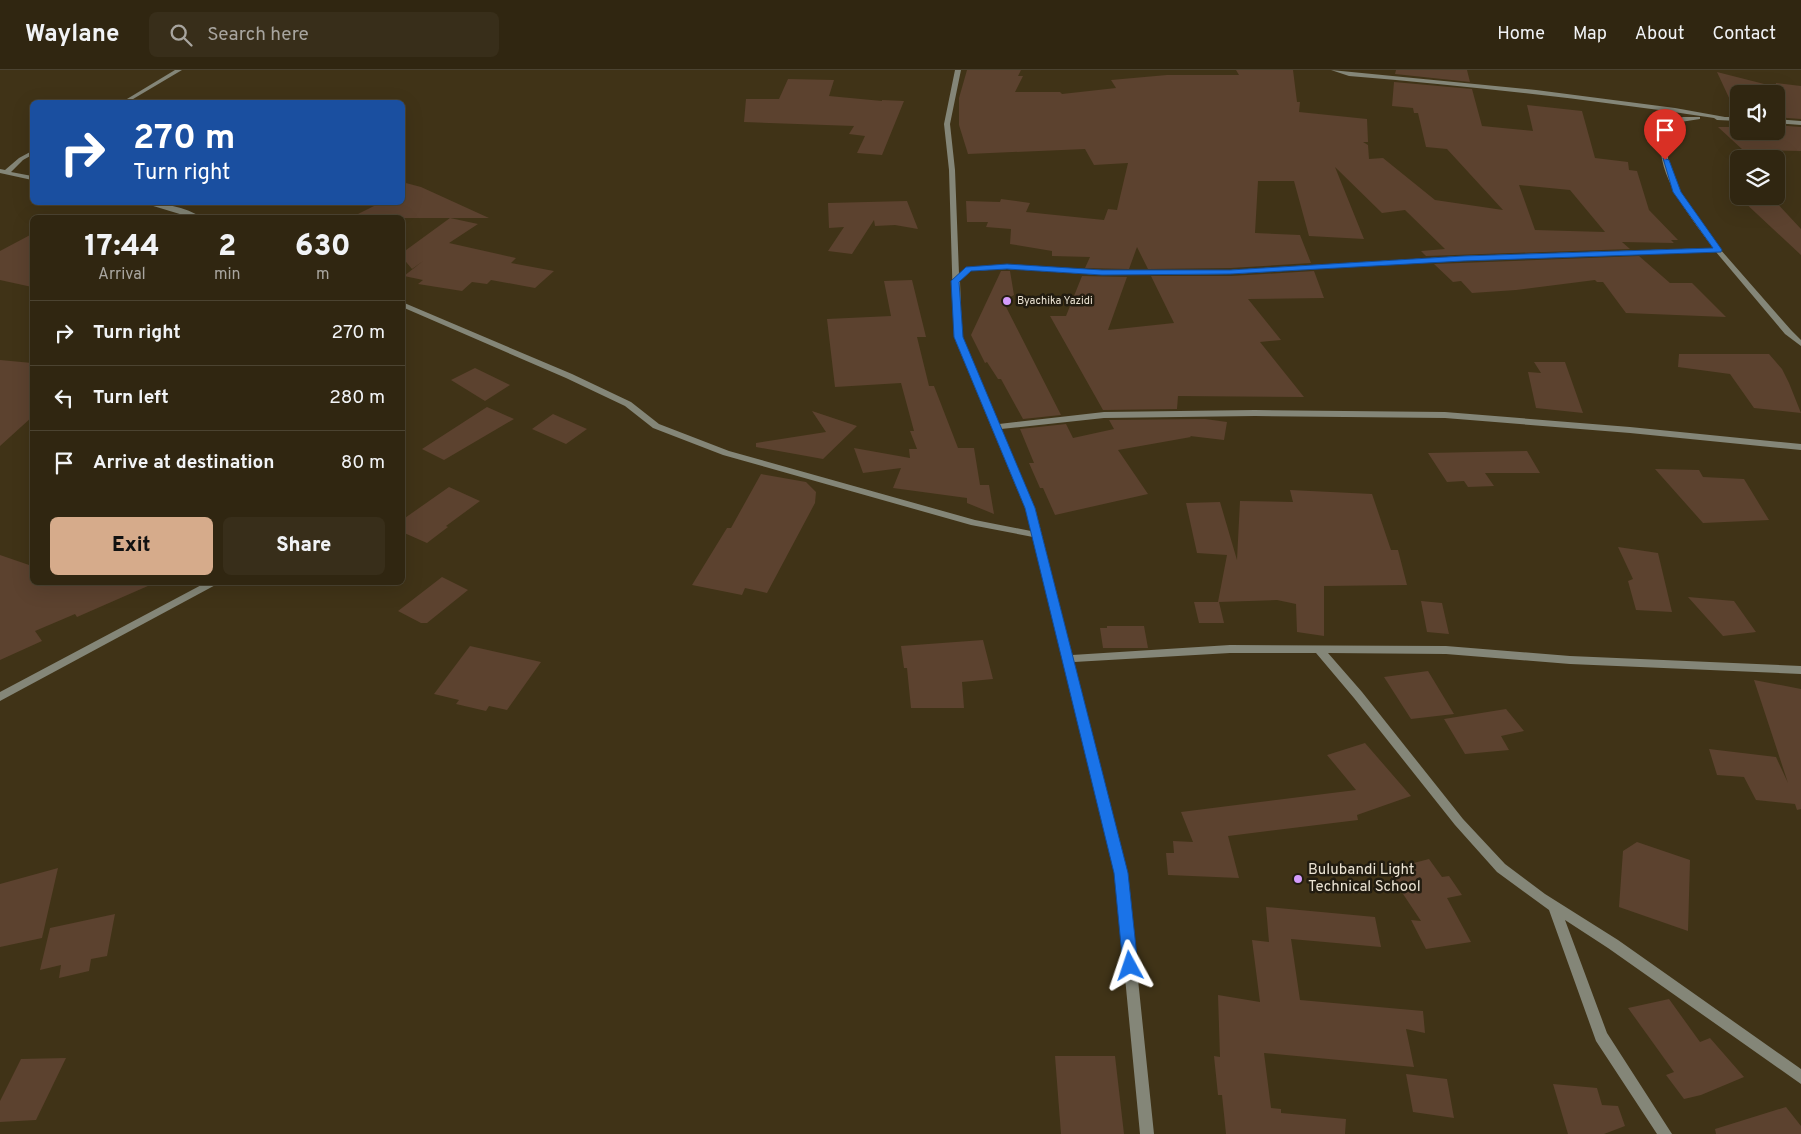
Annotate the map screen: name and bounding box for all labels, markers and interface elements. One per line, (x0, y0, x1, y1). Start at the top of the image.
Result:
search box (149, 12, 499, 57)
text: Waylane (25, 20, 119, 50)
icon: search (167, 21, 195, 49)
text: Search here (207, 23, 309, 47)
text: Home (1497, 23, 1545, 46)
text: Map (1573, 23, 1607, 46)
text: About (1635, 23, 1684, 46)
text: Contact (1712, 23, 1776, 46)
map controls (1730, 85, 1785, 205)
button: sound (1730, 85, 1785, 140)
pin (1644, 109, 1686, 160)
icon: arrive (1651, 116, 1679, 144)
text: 270 m (133, 117, 235, 161)
icon: right (50, 120, 115, 185)
button: layers (1730, 150, 1785, 205)
text: Turn right (133, 160, 230, 187)
text: 17:44 (84, 229, 160, 266)
text: 2 (218, 229, 236, 266)
text: 630 (295, 229, 351, 266)
text: Arrival (98, 265, 146, 285)
text: min (214, 265, 241, 285)
text: m (316, 265, 330, 285)
place label: Byachika Yazidi (1017, 294, 1093, 308)
marker: Byachika Yazidi (1001, 295, 1013, 307)
icon: right (50, 319, 78, 347)
text: Turn right (93, 321, 181, 345)
text: 270 m (331, 321, 385, 345)
icon: left (50, 384, 78, 412)
text: Turn left (93, 386, 169, 410)
text: 280 m (329, 386, 385, 410)
icon: arrive (50, 449, 78, 477)
text: Arrive at destination (93, 451, 274, 475)
text: 80 m (341, 451, 385, 475)
button: Exit (50, 517, 213, 575)
button: Share (223, 517, 385, 575)
place label: Bulubandi Light Technical School (1308, 861, 1421, 897)
marker: Bulubandi Light Technical School (1292, 873, 1304, 885)
position arrow (1103, 939, 1155, 991)

